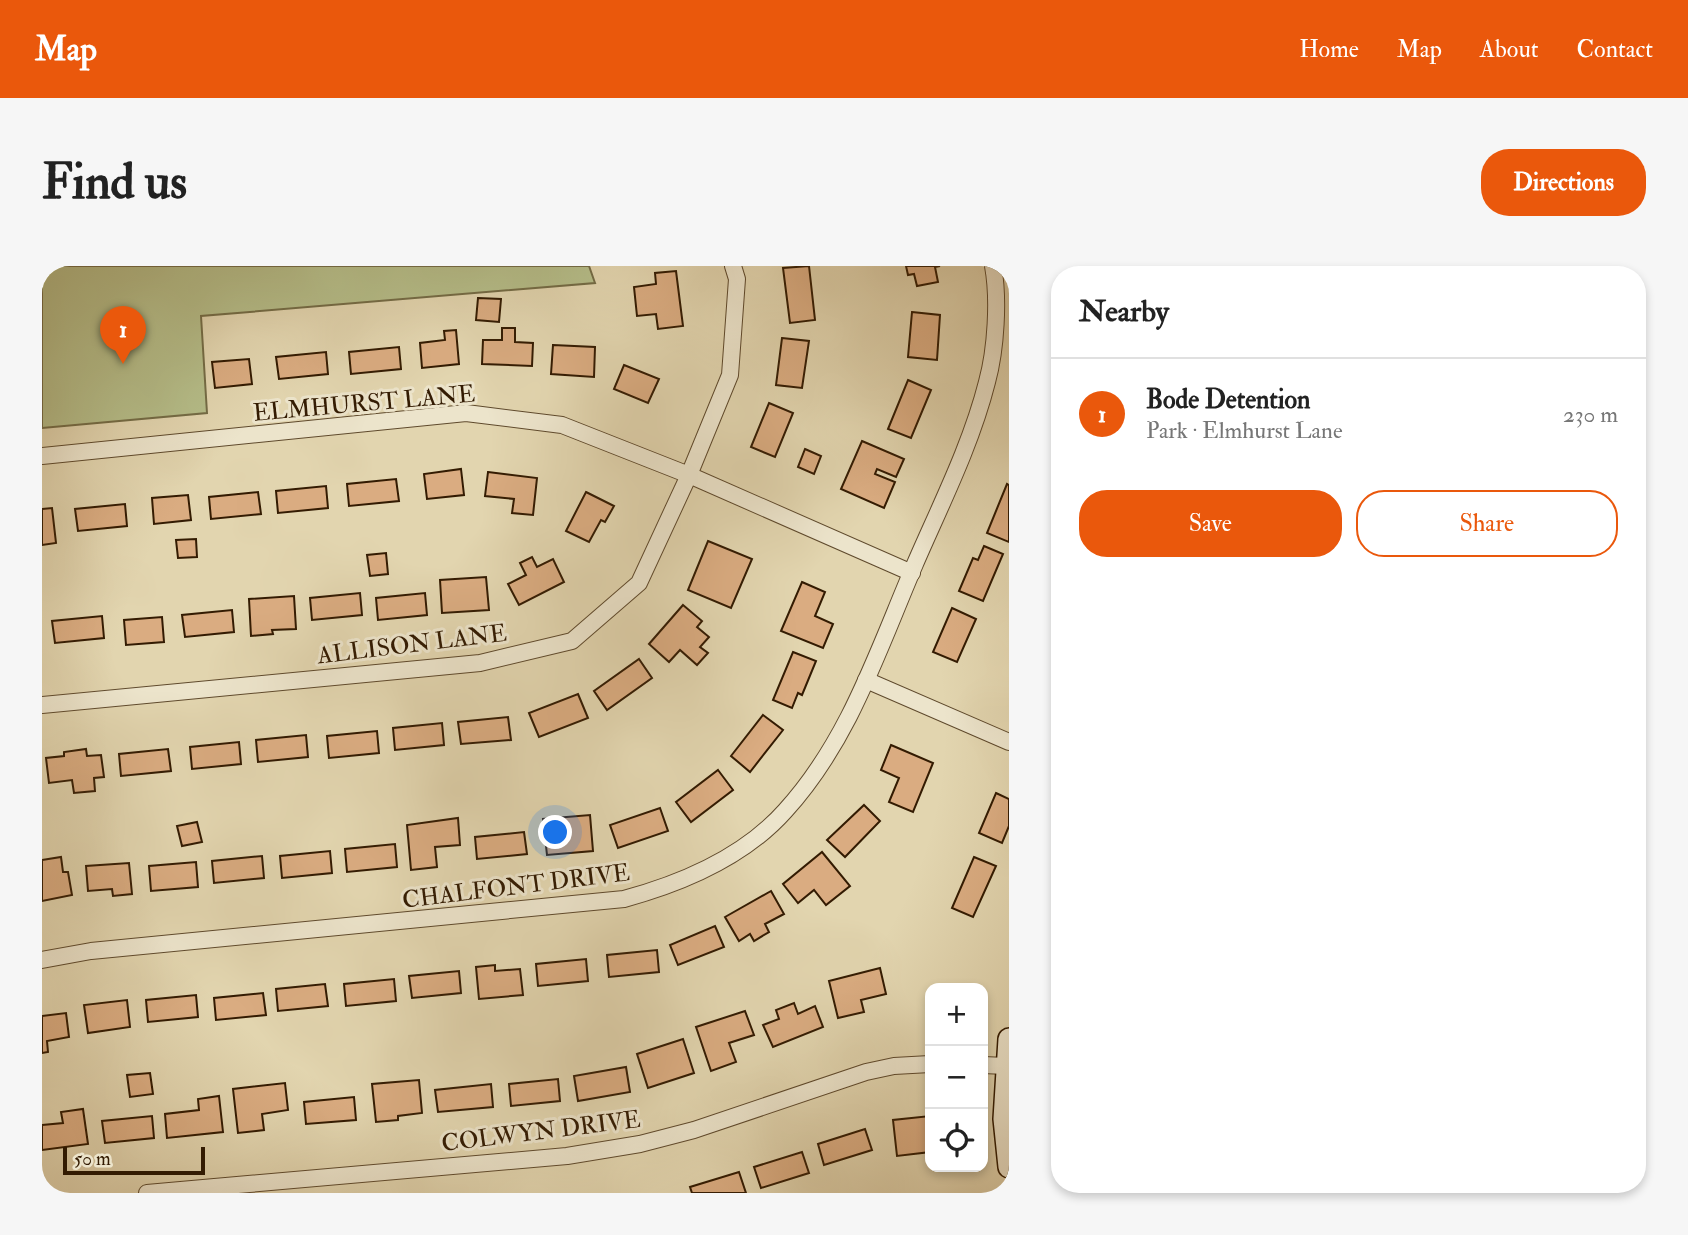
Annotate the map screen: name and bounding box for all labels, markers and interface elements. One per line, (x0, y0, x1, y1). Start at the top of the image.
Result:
text: Map (35, 29, 97, 70)
text: Home (1299, 34, 1359, 65)
text: Map (1397, 34, 1442, 65)
text: About (1480, 34, 1539, 65)
text: Contact (1577, 34, 1653, 65)
button: Directions (1481, 149, 1646, 216)
text: Find us (42, 152, 187, 213)
text: Nearby (1079, 293, 1169, 330)
pin: 1 (100, 306, 146, 364)
street label: ELMHURST LANE (252, 378, 476, 429)
text: Bode Detention (1146, 384, 1310, 416)
text: 1 (1098, 400, 1106, 429)
text: 230 m (1563, 400, 1618, 429)
text: Park · Elmhurst Lane (1146, 416, 1343, 445)
button: Save (1079, 490, 1342, 557)
button: Share (1356, 490, 1618, 557)
street label: ALLISON LANE (315, 617, 509, 672)
your location (538, 815, 572, 849)
street label: CHALFONT DRIVE (401, 857, 632, 916)
map controls (925, 983, 988, 1172)
button: + (925, 983, 988, 1046)
button: − (925, 1046, 988, 1109)
street label: COLWYN DRIVE (440, 1104, 642, 1159)
button: locate (925, 1109, 988, 1172)
scale bar (63, 1144, 205, 1176)
text: 50 m (74, 1147, 111, 1171)

